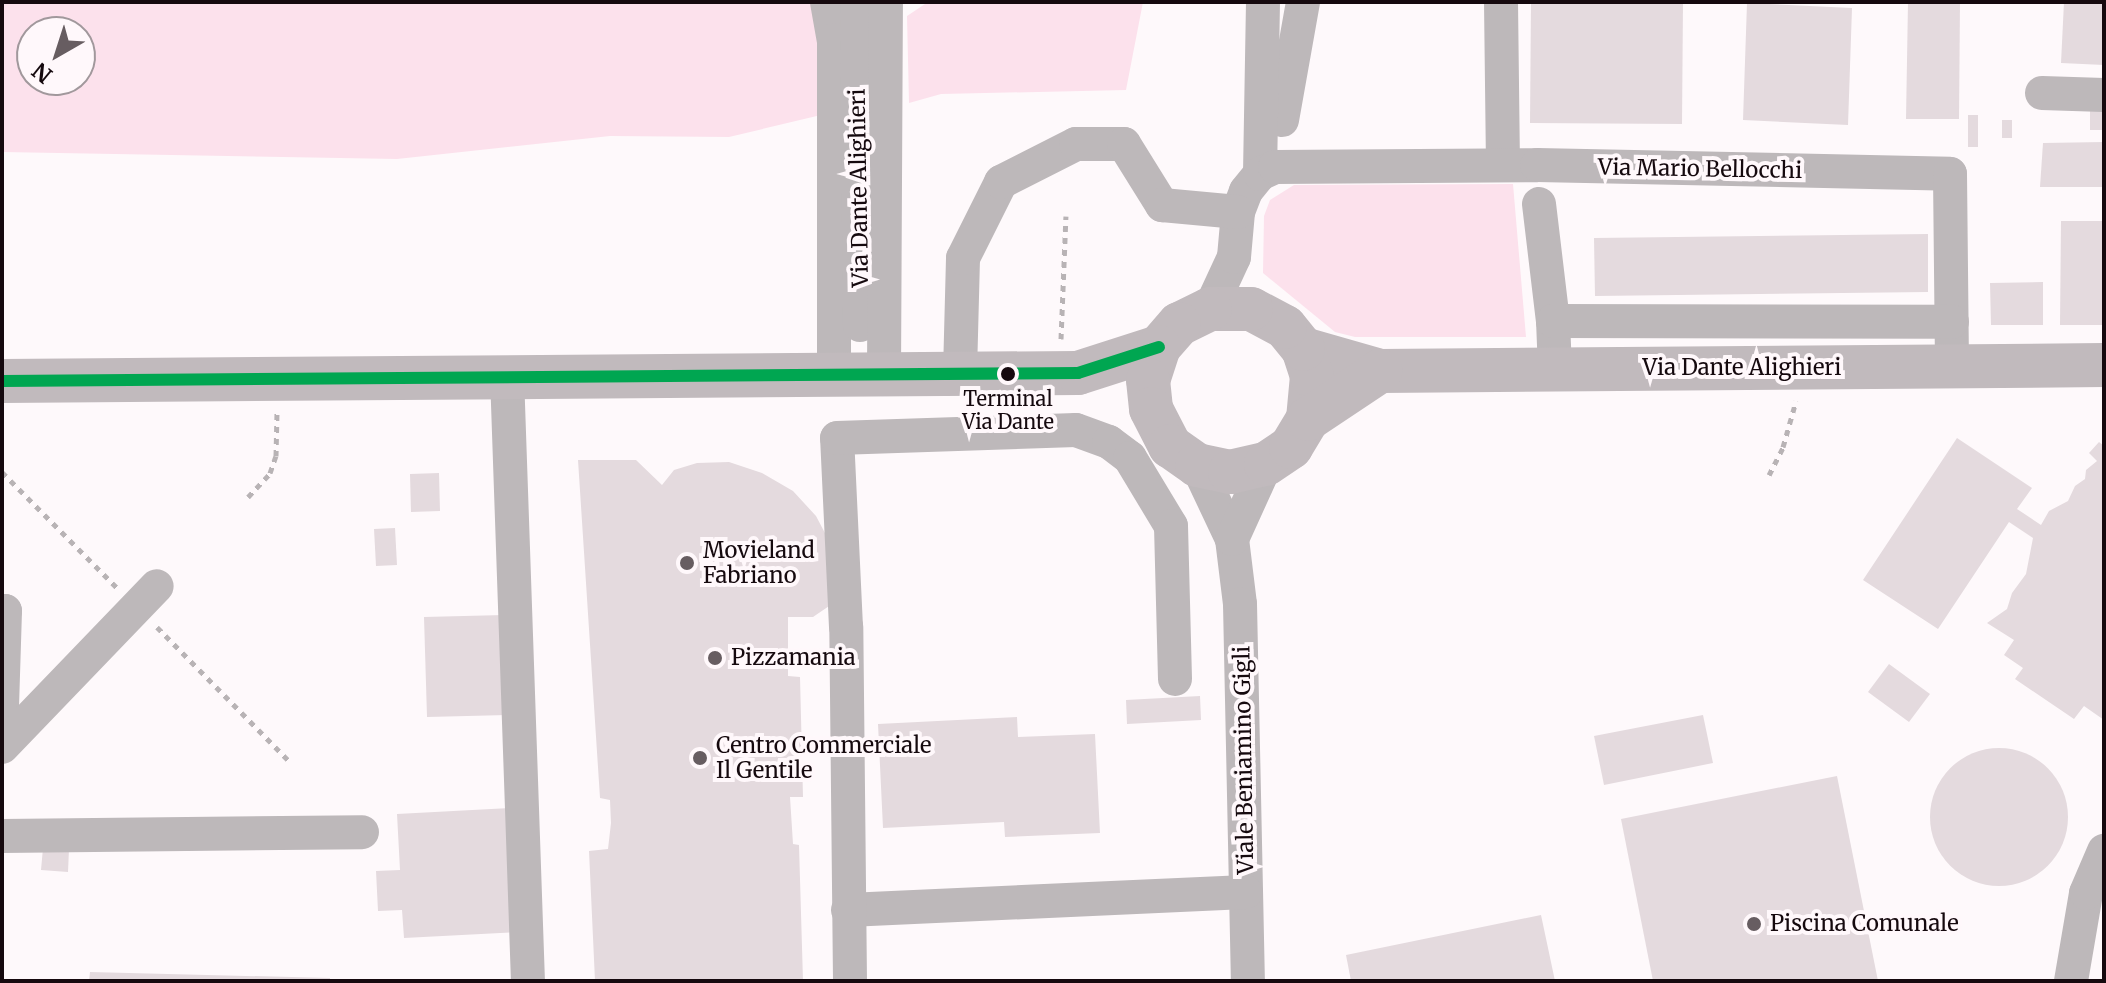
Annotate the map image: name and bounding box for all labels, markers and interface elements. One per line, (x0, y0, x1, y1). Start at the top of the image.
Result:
north arrow (16, 16, 96, 96)
text: N (27, 57, 58, 89)
street label: Via Dante Alighieri (844, 88, 874, 288)
street label: Via Mario Bellocchi (1598, 154, 1802, 184)
street label: Via Dante Alighieri (1643, 355, 1841, 381)
marker: Terminal Via Dante (1000, 366, 1016, 382)
place label: Terminal Via Dante (962, 386, 1054, 433)
place label: Movieland Fabriano (703, 537, 815, 588)
marker: Movieland Fabriano (678, 554, 696, 572)
place label: Pizzamania (731, 645, 856, 671)
street label: Viale Beniamino Gigli (1229, 646, 1259, 874)
marker: Pizzamania (706, 649, 724, 667)
place label: Centro Commerciale Il Gentile (716, 732, 932, 784)
marker: Centro Commerciale Il Gentile (691, 749, 709, 767)
place label: Piscina Comunale (1770, 911, 1959, 937)
marker: Piscina Comunale (1745, 915, 1763, 933)

